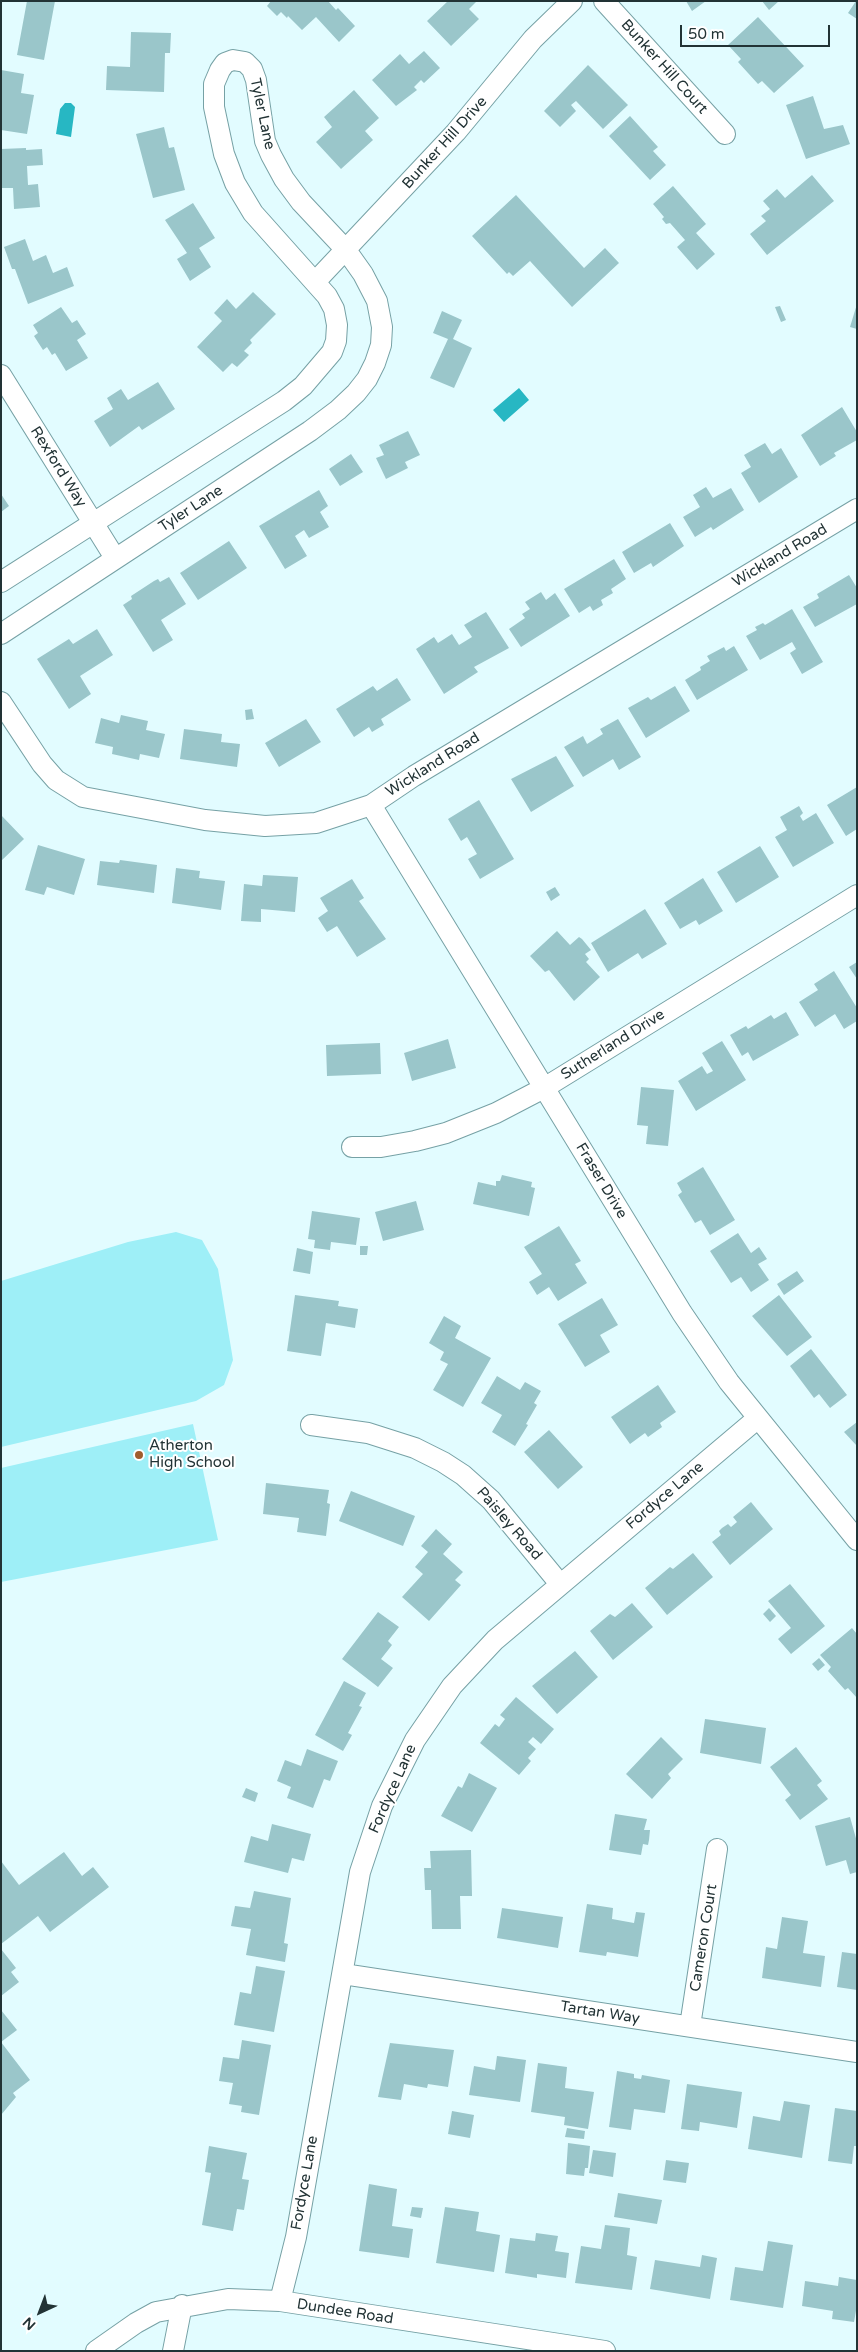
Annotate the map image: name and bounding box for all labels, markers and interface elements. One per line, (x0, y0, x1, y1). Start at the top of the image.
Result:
scale bar (683, 15, 833, 47)
street label: Bunker Hill Court (617, 16, 711, 118)
text: 50 m (688, 25, 725, 43)
street label: Tyler Lane (246, 77, 278, 151)
street label: Bunker Hill Drive (399, 93, 491, 193)
street label: Rexford Way (26, 423, 90, 511)
street label: Tyler Lane (156, 482, 226, 536)
street label: Wickland Road (729, 521, 831, 591)
street label: Wickland Road (383, 729, 483, 801)
street label: Sutherland Drive (558, 1006, 668, 1084)
street label: Fraser Drive (571, 1140, 631, 1222)
place label: Atherton High School (149, 1437, 235, 1472)
marker: Atherton High School (133, 1449, 145, 1461)
street label: Fordyce Lane (623, 1458, 707, 1534)
street label: Paisley Road (472, 1484, 546, 1564)
street label: Fordyce Lane (365, 1742, 421, 1836)
street label: Cameron Court (687, 1883, 721, 1993)
street label: Tartan Way (559, 1998, 641, 2028)
street label: Fordyce Lane (288, 2134, 322, 2232)
north arrow (15, 2287, 65, 2337)
street label: Dundee Road (295, 2295, 395, 2329)
text: N (20, 2313, 39, 2333)

